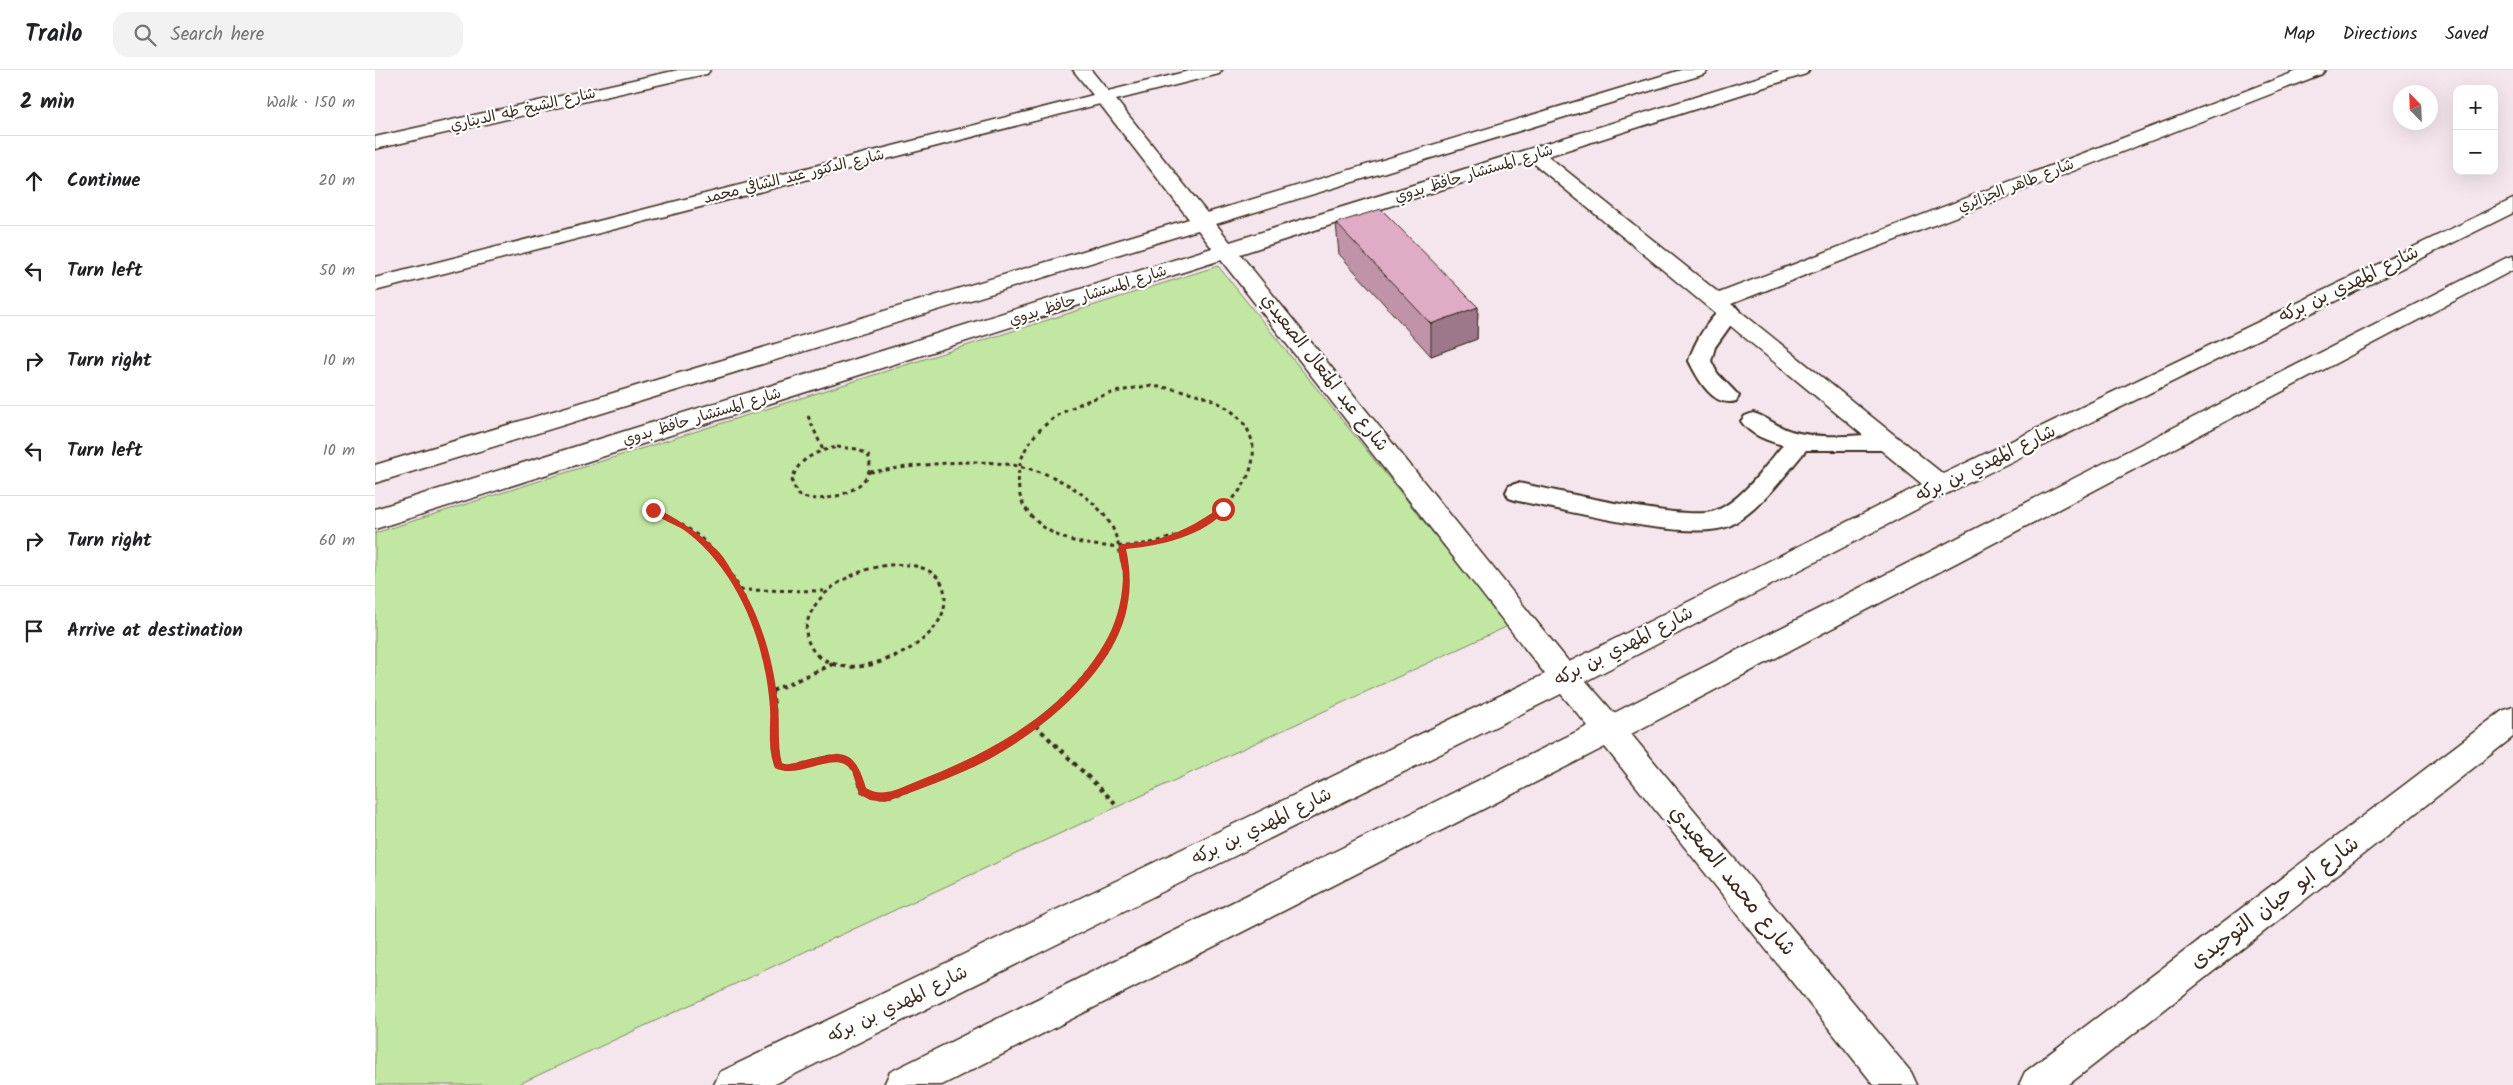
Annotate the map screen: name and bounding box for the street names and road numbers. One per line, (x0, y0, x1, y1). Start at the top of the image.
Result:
street label: شارع الشيخ طه الديناري (448, 82, 598, 138)
street label: شارع المستشار حافظ بدوي (1392, 138, 1556, 210)
street label: شارع الدكتور عبد الشافي محمد (701, 143, 887, 211)
street label: شارع طاهر الجزائري (1954, 153, 2078, 219)
street label: شارع المهدي بن بركه (2274, 238, 2424, 332)
street label: شارع المستشار حافظ بدوي (1006, 259, 1170, 333)
street label: شارع عبد المتعال الصعيدي (1253, 288, 1395, 458)
street label: شارع المستشار حافظ بدوي (620, 381, 784, 453)
street label: شارع المهدي بن بركه (1911, 417, 2061, 511)
street label: شارع المهدي بن بركه (1549, 599, 1699, 695)
street label: شارع المهدي بن بركه (1187, 780, 1337, 874)
street label: شارع محمد الصعيدي (1660, 798, 1804, 964)
street label: شارع ابو حيان التوحيدى (2183, 828, 2367, 978)
street label: شارع المهدي بن بركه (823, 958, 973, 1052)

